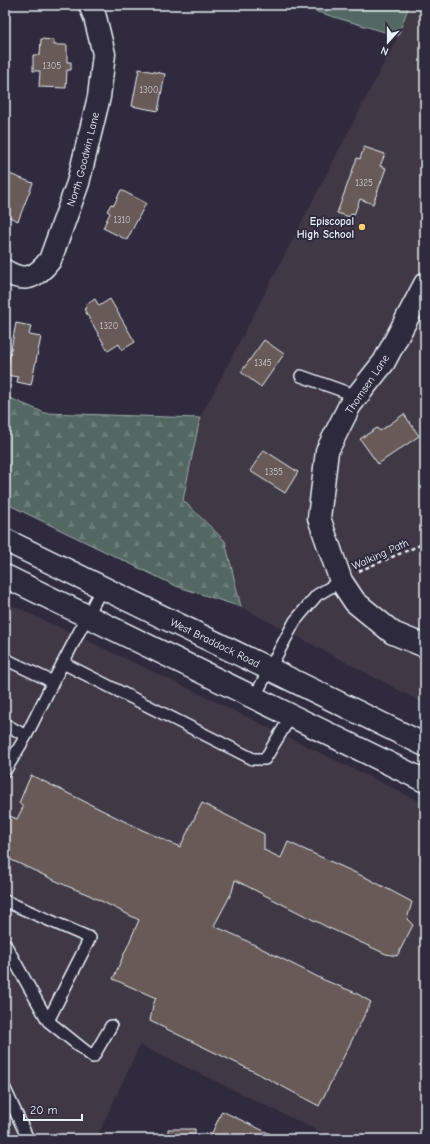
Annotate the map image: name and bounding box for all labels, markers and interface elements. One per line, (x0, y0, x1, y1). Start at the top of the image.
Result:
north arrow (368, 22, 408, 62)
text: N (379, 44, 390, 58)
house number: 1305 (43, 61, 61, 71)
house number: 1300 (139, 85, 159, 95)
street label: North Goodwin Lane (64, 110, 102, 208)
house number: 1325 (355, 178, 373, 188)
house number: 1310 (113, 215, 131, 225)
place label: Episcopal High School (297, 215, 354, 241)
marker: Episcopal High School (357, 222, 367, 232)
house number: 1320 (100, 321, 118, 331)
street label: Thomsen Lane (343, 352, 392, 416)
house number: 1345 (254, 358, 272, 368)
house number: 1355 (265, 467, 283, 477)
street label: Walking Path (350, 536, 411, 573)
street label: West Braddock Road (168, 616, 262, 671)
scale bar (24, 1096, 82, 1122)
text: 20 m (30, 1103, 58, 1117)

